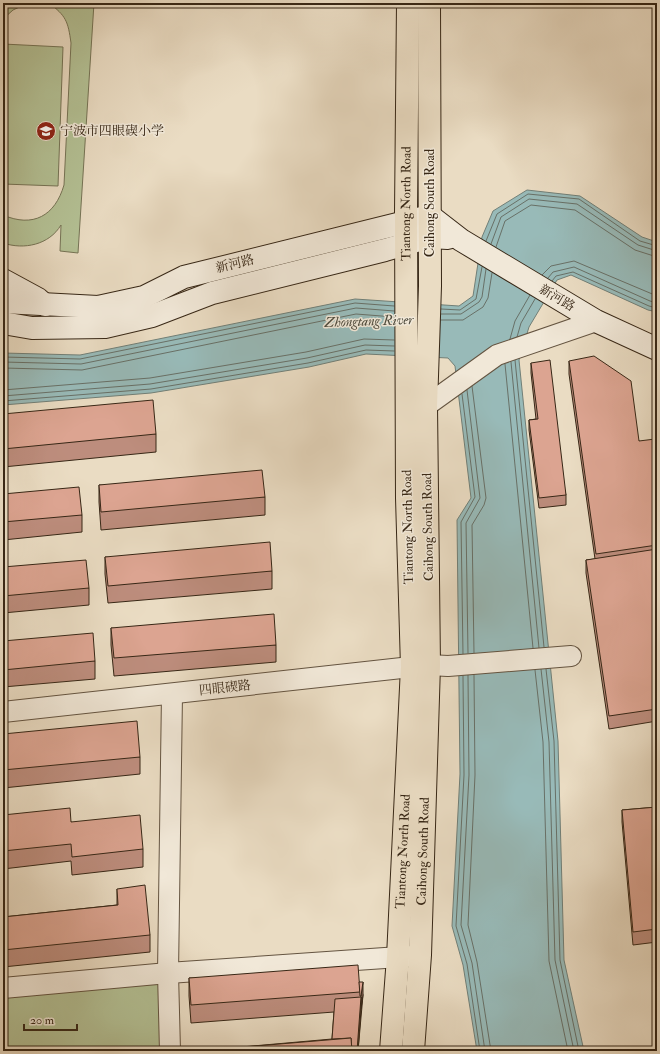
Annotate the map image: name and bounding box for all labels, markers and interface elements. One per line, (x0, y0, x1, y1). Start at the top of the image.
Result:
school or university icon: 宁波市四眼碶小学 (35, 120, 57, 142)
place label: 宁波市四眼碶小学 (60, 123, 164, 139)
street label: Tiantong North Road (398, 146, 415, 261)
street label: Caihong South Road (422, 148, 438, 257)
street label: 新河路 (214, 252, 256, 276)
street label: 新河路 (536, 281, 578, 315)
water label: Zhongtang River (323, 311, 414, 331)
street label: Tiantong North Road (399, 469, 417, 584)
street label: Caihong South Road (419, 472, 437, 581)
street label: 四眼碶路 (198, 677, 252, 699)
street label: Tiantong North Road (392, 793, 414, 909)
street label: Caihong South Road (414, 796, 433, 906)
scale bar (24, 1006, 77, 1032)
text: 20 m (30, 1013, 55, 1028)

